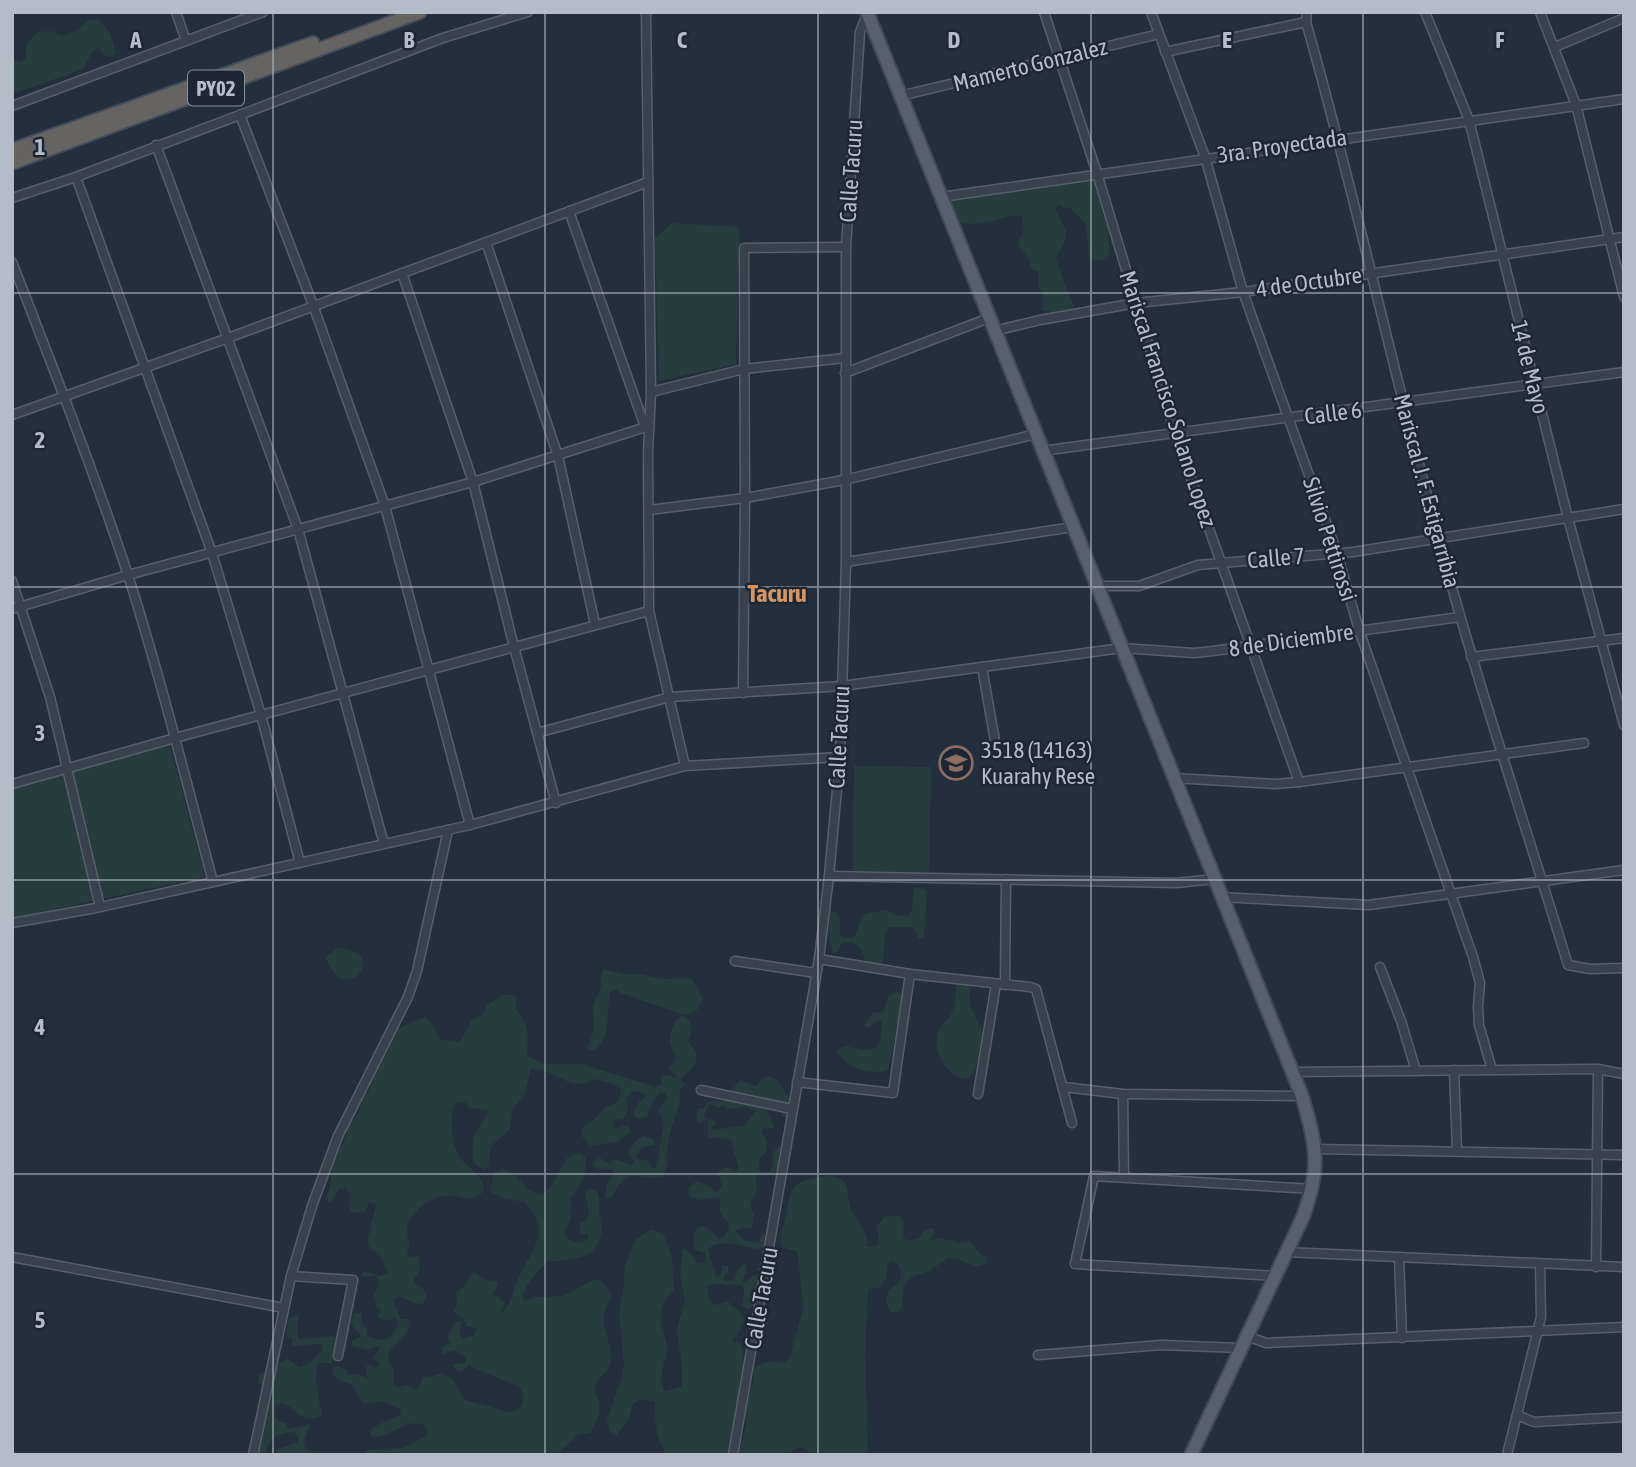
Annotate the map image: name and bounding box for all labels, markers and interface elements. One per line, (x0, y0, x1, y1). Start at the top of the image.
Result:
text: A (129, 27, 142, 53)
text: B (404, 27, 415, 53)
text: C (677, 27, 688, 53)
text: D (948, 27, 961, 53)
text: E (1222, 27, 1232, 53)
text: F (1495, 27, 1505, 53)
street label: Mamerto Gonzalez (950, 33, 1110, 97)
road number: PY02 (188, 70, 244, 106)
street label: Calle Tacuru (834, 119, 868, 223)
street label: 3ra. Proyectada (1215, 124, 1349, 168)
text: 1 (35, 134, 46, 160)
street label: 4 de Octubre (1255, 262, 1363, 302)
street label: Mariscal Francisco Solano Lopez (1114, 268, 1222, 530)
street label: 14 de Mayo (1506, 318, 1554, 416)
street label: Mariscal J. F. Estigarribia (1389, 391, 1465, 591)
street label: Calle 6 (1303, 397, 1363, 429)
text: 2 (35, 427, 45, 453)
street label: Silvio Pettirossi (1298, 474, 1362, 604)
street label: Calle 7 (1246, 543, 1306, 573)
district label: Tacuru (747, 580, 807, 607)
street label: 8 de Diciembre (1227, 618, 1355, 662)
street label: Calle Tacuru (823, 685, 855, 789)
text: 3 (35, 720, 45, 746)
place label: 3518 (14163) Kuarahy Rese (981, 737, 1095, 789)
school or university icon: 3518 (14163) Kuarahy Rese (937, 744, 975, 782)
text: 4 (34, 1014, 46, 1040)
street label: Calle Tacuru (739, 1245, 783, 1351)
text: 5 (35, 1307, 46, 1333)

